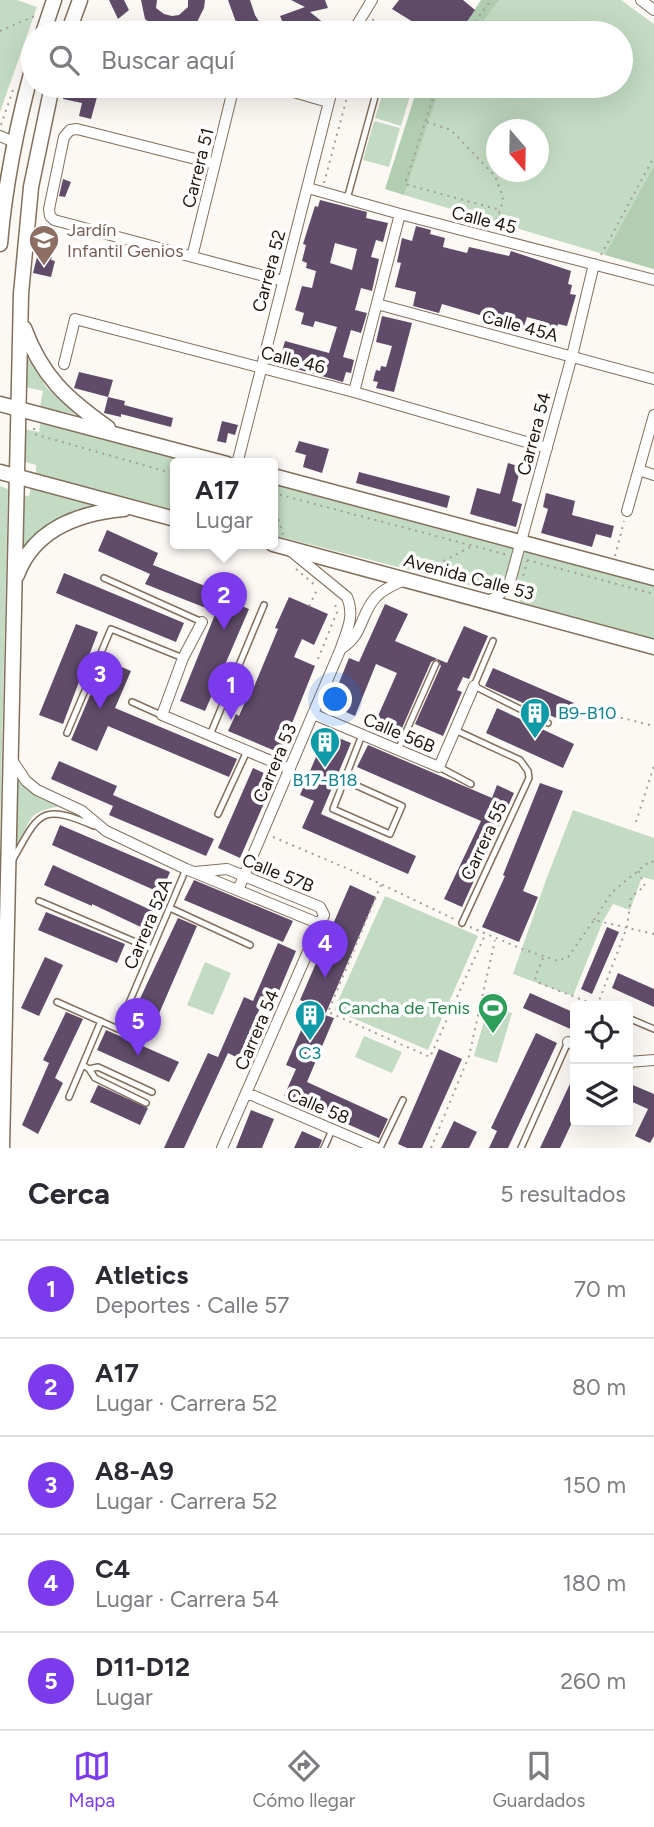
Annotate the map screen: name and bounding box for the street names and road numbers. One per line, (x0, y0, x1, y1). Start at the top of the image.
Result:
street label: Carrera 51 (177, 126, 219, 210)
street label: Calle 45 (449, 201, 519, 239)
street label: Carrera 52 (247, 227, 291, 315)
street label: Calle 45A (479, 305, 561, 347)
street label: Calle 46 (258, 341, 328, 379)
street label: Carrera 54 (512, 390, 556, 478)
street label: Avenida Calle 53 (402, 549, 536, 605)
street label: Calle 56B (360, 708, 438, 758)
street label: Carrera 53 (248, 720, 302, 806)
street label: Carrera 55 (456, 798, 512, 884)
street label: Calle 57B (239, 849, 317, 897)
street label: Carrera 52A (119, 875, 177, 973)
street label: Carrera 54 (230, 986, 284, 1074)
street label: Calle 58 (283, 1083, 353, 1129)

